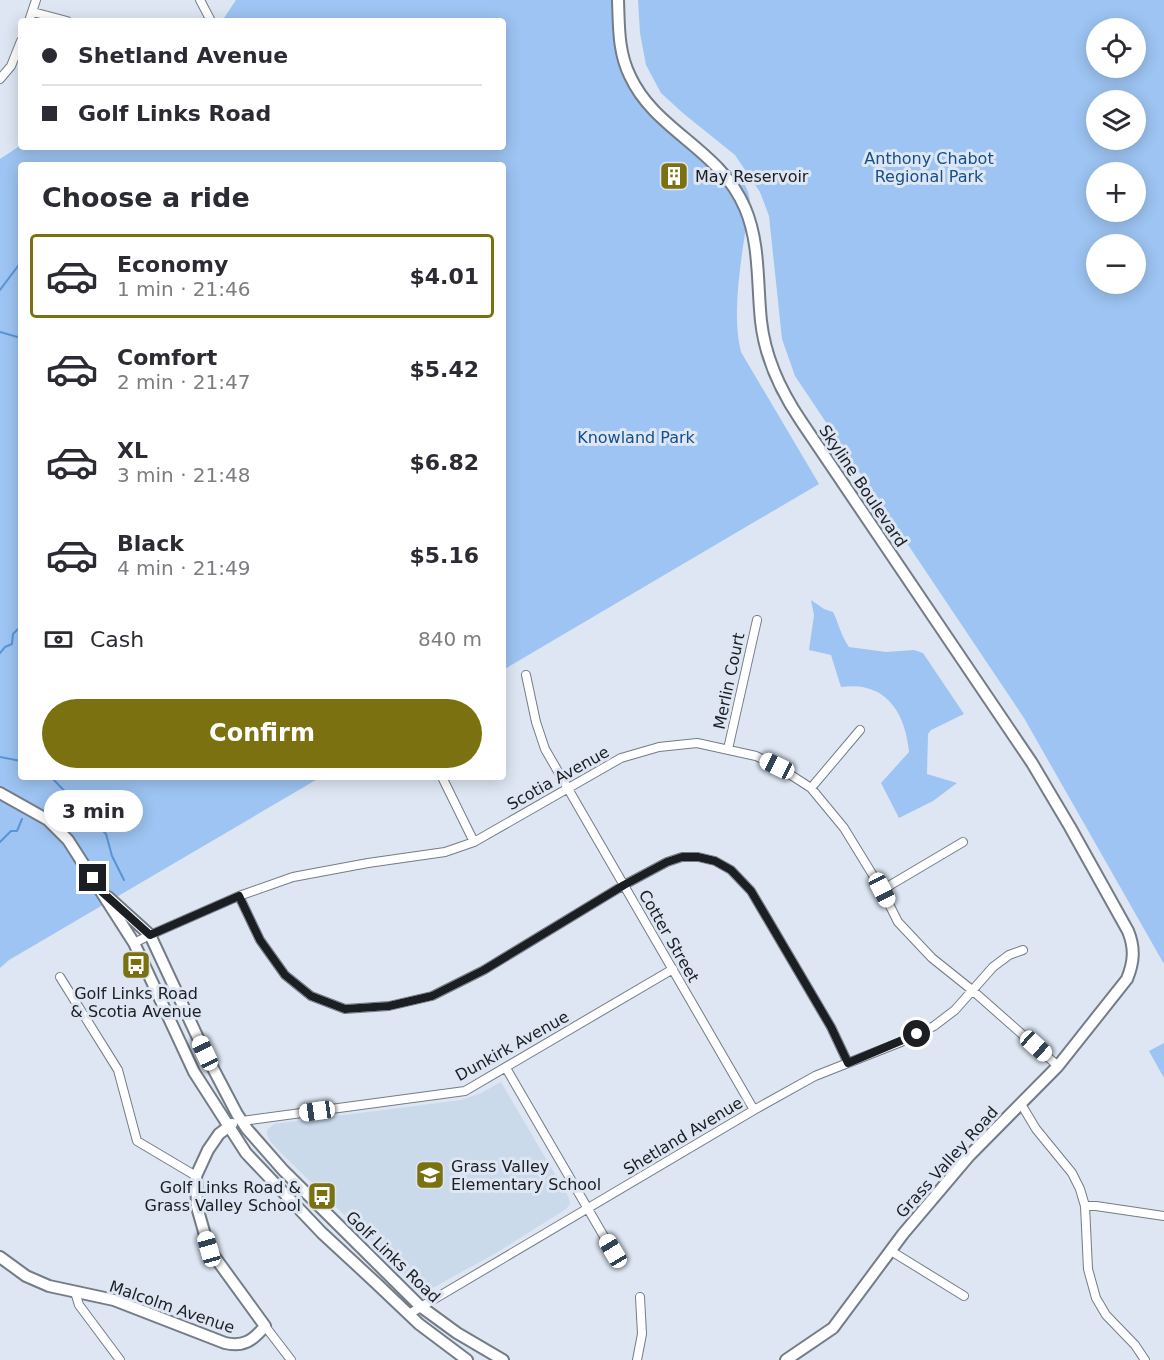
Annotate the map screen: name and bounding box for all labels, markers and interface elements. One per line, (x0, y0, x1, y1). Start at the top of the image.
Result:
map controls (1086, 18, 1146, 294)
button: locate (1086, 18, 1146, 78)
text: Shetland Avenue (78, 43, 288, 68)
button: layers (1086, 90, 1146, 150)
text: Golf Links Road (78, 101, 271, 126)
park label: Anthony Chabot Regional Park (864, 149, 994, 186)
building icon: May Reservoir (658, 160, 690, 192)
button: + (1086, 162, 1146, 222)
place label: May Reservoir (695, 167, 809, 186)
text: Choose a ride (42, 182, 250, 213)
button: − (1086, 234, 1146, 294)
icon: car (45, 249, 99, 303)
text: Economy (117, 252, 228, 277)
text: $4.01 (409, 264, 479, 289)
text: 1 min · 21:46 (117, 277, 251, 301)
icon: car (45, 342, 99, 396)
text: Comfort (117, 345, 217, 370)
text: $5.42 (409, 357, 479, 382)
text: 2 min · 21:47 (117, 370, 251, 394)
street label: Skyline Boulevard (815, 421, 911, 551)
park label: Knowland Park (577, 428, 696, 447)
icon: car (45, 435, 99, 489)
text: XL (117, 438, 148, 463)
text: $6.82 (409, 450, 479, 475)
text: 3 min · 21:48 (117, 463, 251, 487)
icon: car (45, 528, 99, 582)
text: Black (117, 531, 184, 556)
text: $5.16 (409, 543, 479, 568)
text: 4 min · 21:49 (117, 556, 251, 580)
icon: cash (42, 623, 75, 656)
text: Cash (90, 627, 144, 652)
text: 840 m (418, 627, 482, 651)
street label: Merlin Court (709, 631, 749, 731)
button: Confirm (42, 699, 482, 768)
street label: Scotia Avenue (504, 742, 612, 814)
car (757, 750, 797, 782)
callout: 3 min (44, 791, 142, 833)
text: 3 min (62, 799, 125, 823)
route end (79, 864, 106, 891)
car (866, 870, 898, 910)
street label: Cotter Street (635, 886, 703, 986)
bus stop icon: Golf Links Road & Scotia Avenue (120, 949, 152, 981)
place label: Golf Links Road & Scotia Avenue (70, 984, 202, 1021)
street label: Dunkirk Avenue (452, 1007, 572, 1085)
route start (903, 1020, 930, 1047)
car (1017, 1027, 1055, 1065)
car (189, 1033, 221, 1073)
street label: Shetland Avenue (620, 1093, 746, 1179)
car (298, 1100, 336, 1122)
street label: Grass Valley Road (892, 1102, 1002, 1222)
place label: Grass Valley Elementary School (451, 1157, 601, 1194)
school or university icon: Grass Valley Elementary School (414, 1159, 446, 1191)
place label: Golf Links Road & Grass Valley School (145, 1178, 301, 1215)
bus stop icon: Golf Links Road & Grass Valley School (306, 1180, 338, 1212)
street label: Golf Links Road (342, 1207, 444, 1307)
car (195, 1229, 223, 1269)
car (596, 1231, 630, 1271)
street label: Malcolm Avenue (107, 1277, 237, 1337)

